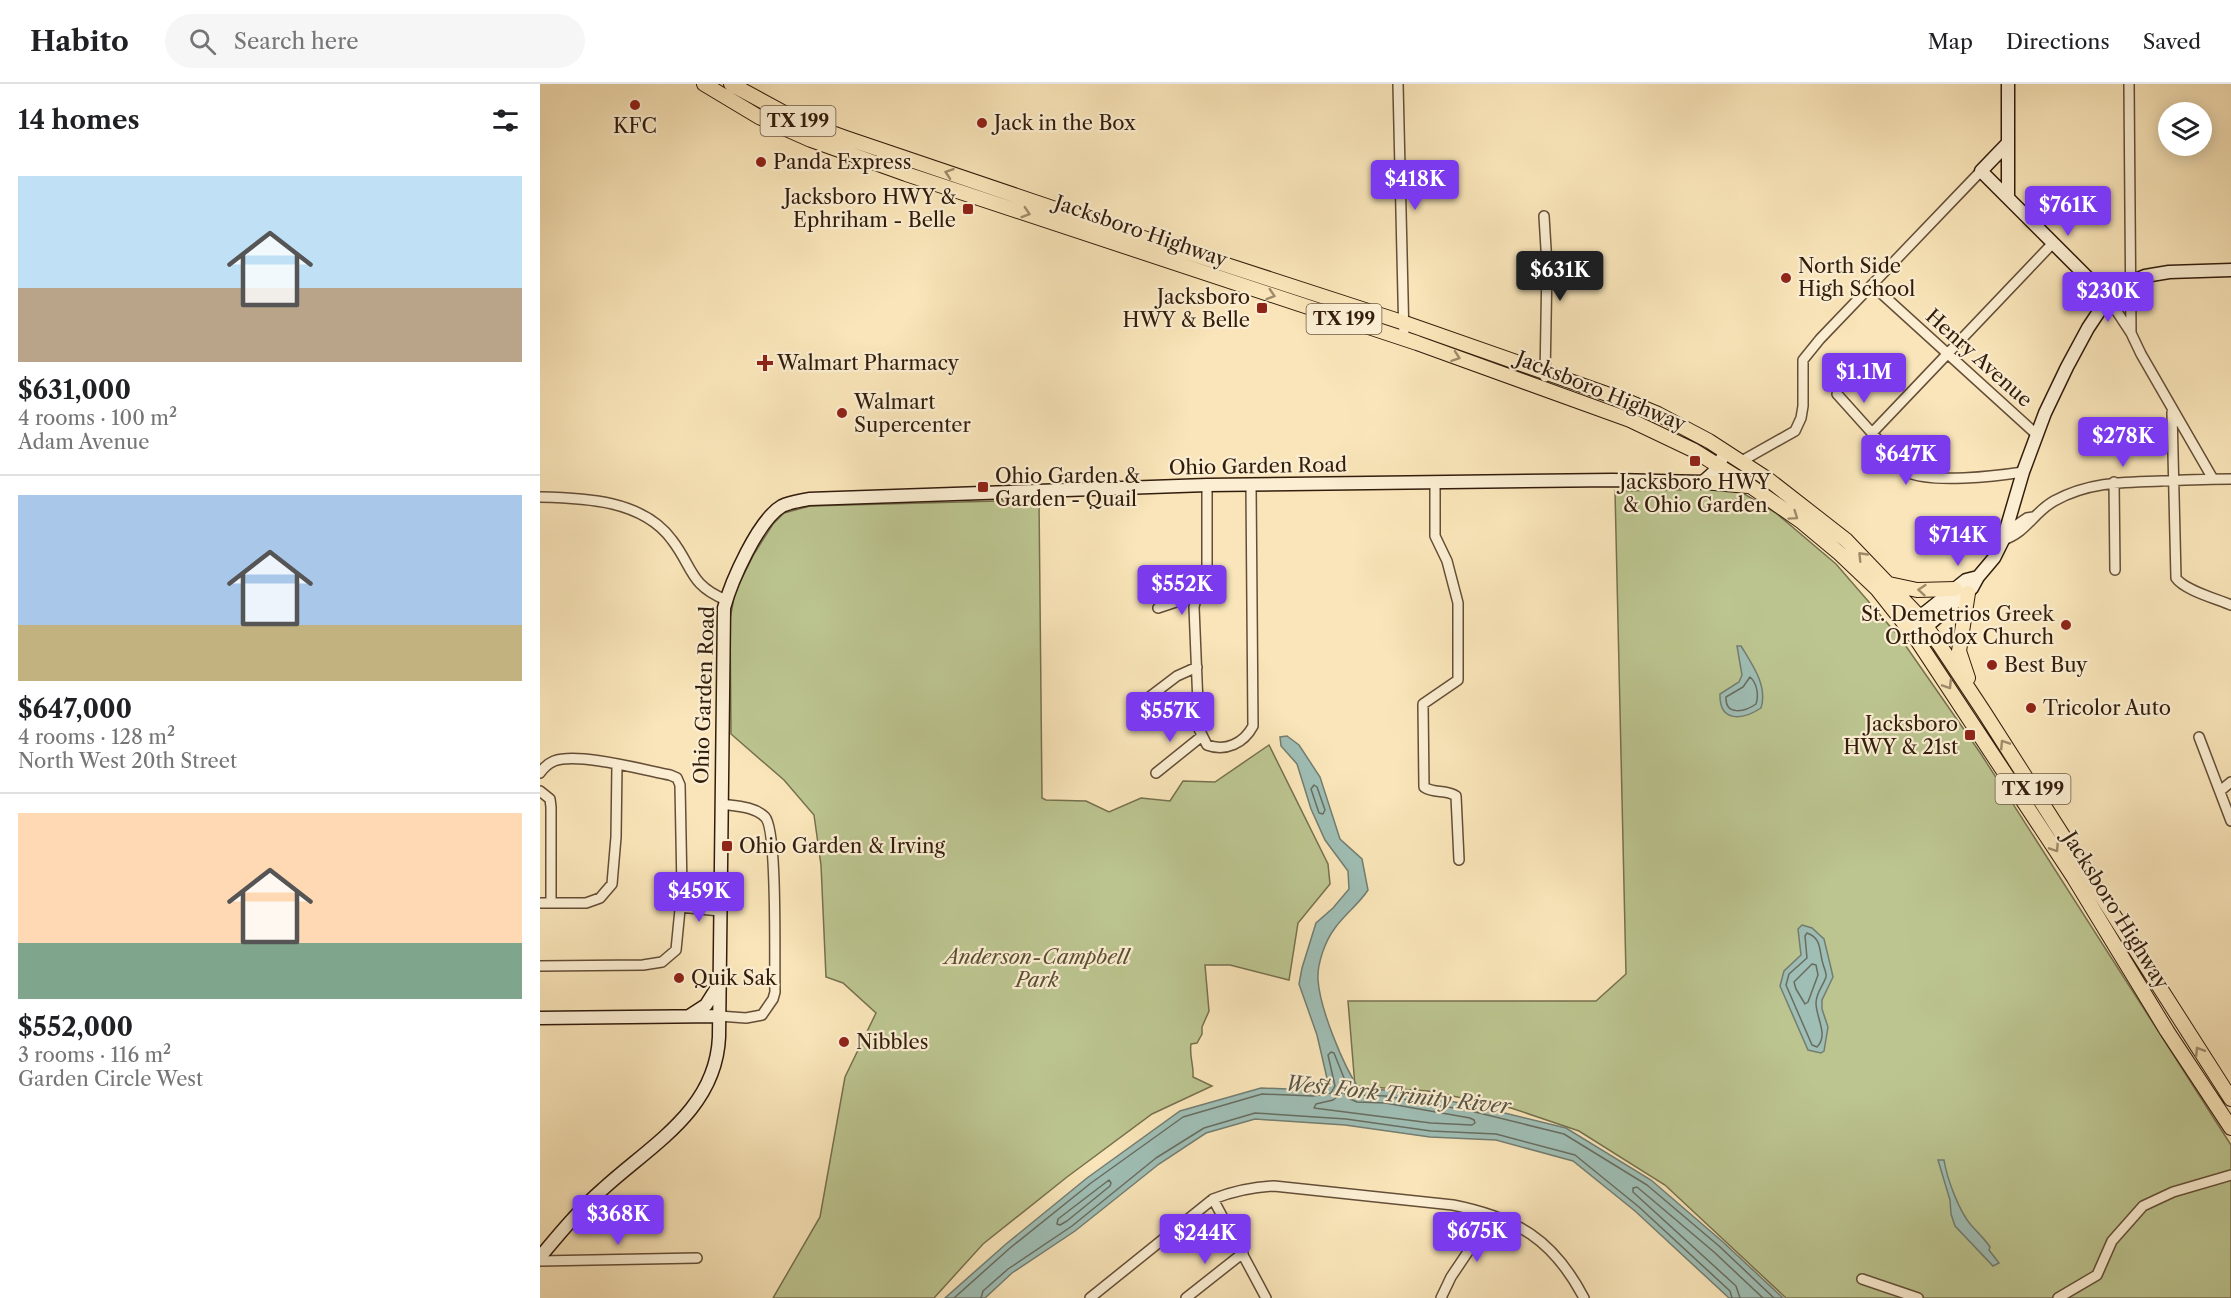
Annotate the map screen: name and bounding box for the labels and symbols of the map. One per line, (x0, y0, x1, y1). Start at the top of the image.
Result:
marker: KFC (628, 98, 642, 112)
road number: TX 199 (760, 106, 836, 136)
place label: Jack in the Box (991, 111, 1136, 135)
place label: KFC (613, 114, 657, 138)
marker: Jack in the Box (975, 116, 989, 130)
place label: Panda Express (773, 150, 911, 174)
marker: Panda Express (754, 155, 768, 169)
pin: $418K (1373, 160, 1457, 211)
one-way arrow (944, 167, 955, 180)
place label: Jacksboro HWY & Ephriham - Belle (781, 185, 956, 232)
pin: $761K (2026, 186, 2110, 237)
street label: Jacksboro Highway (1049, 189, 1231, 272)
marker: Jacksboro HWY & Ephriham - Belle (961, 202, 975, 216)
one-way arrow (1020, 205, 1031, 218)
pin: $631K (1518, 251, 1602, 302)
place label: North Side High School (1798, 254, 1915, 301)
marker: North Side High School (1779, 271, 1793, 285)
pin: $230K (2066, 272, 2150, 323)
place label: Jacksboro HWY & Belle (1123, 285, 1250, 332)
one-way arrow (1265, 288, 1276, 300)
marker: Jacksboro HWY & Belle (1255, 301, 1269, 315)
road number: TX 199 (1306, 304, 1382, 334)
street label: Henry Avenue (1921, 304, 2037, 412)
street label: Jacksboro Highway (1510, 345, 1690, 436)
one-way arrow (1450, 349, 1461, 362)
place label: Walmart Pharmacy (776, 351, 960, 375)
pin: $1.1M (1822, 353, 1906, 404)
marker: Walmart Pharmacy (758, 356, 772, 370)
place label: Walmart Supercenter (853, 390, 971, 437)
marker: Walmart Supercenter (835, 406, 849, 420)
pin: $278K (2081, 417, 2165, 468)
pin: $647K (1864, 435, 1948, 486)
street label: Ohio Garden Road (1169, 452, 1347, 480)
marker: Jacksboro HWY & Ohio Garden (1688, 454, 1702, 468)
place label: Ohio Garden & Garden - Quail (995, 464, 1140, 511)
place label: Jacksboro HWY & Ohio Garden (1616, 470, 1772, 517)
marker: Ohio Garden & Garden - Quail (976, 480, 990, 494)
one-way arrow (1787, 509, 1798, 520)
pin: $714K (1916, 516, 2000, 567)
one-way arrow (1858, 552, 1869, 563)
pin: $552K (1140, 565, 1224, 616)
one-way arrow (1917, 584, 1926, 597)
place label: St. Demetrios Greek Orthodox Church (1861, 602, 2055, 649)
street label: Ohio Garden Road (689, 606, 719, 784)
marker: St. Demetrios Greek Orthodox Church (2059, 618, 2073, 632)
place label: Best Buy (2004, 653, 2088, 677)
marker: Best Buy (1985, 658, 1999, 672)
one-way arrow (1941, 679, 1952, 690)
pin: $557K (1128, 692, 1212, 743)
place label: Tricolor Auto (2043, 696, 2171, 720)
marker: Tricolor Auto (2024, 701, 2038, 715)
place label: Jacksboro HWY & 21st (1843, 712, 1958, 759)
marker: Jacksboro HWY & 21st (1963, 728, 1977, 742)
one-way arrow (2000, 740, 2012, 750)
road number: TX 199 (1996, 774, 2070, 804)
street label: Jacksboro Highway (2056, 824, 2175, 994)
place label: Ohio Garden & Irving (739, 834, 946, 858)
marker: Ohio Garden & Irving (720, 839, 734, 853)
one-way arrow (2048, 842, 2059, 853)
pin: $459K (657, 872, 741, 923)
park label: Anderson-Campbell Park (941, 945, 1132, 992)
place label: Quik Sak (691, 966, 778, 990)
marker: Quik Sak (672, 971, 686, 985)
place label: Nibbles (856, 1030, 928, 1054)
marker: Nibbles (837, 1035, 851, 1049)
one-way arrow (2195, 1046, 2206, 1057)
water label: West Fork Trinity River (1284, 1070, 1513, 1119)
pin: $368K (576, 1195, 660, 1246)
pin: $675K (1435, 1212, 1519, 1263)
pin: $244K (1163, 1214, 1247, 1265)

